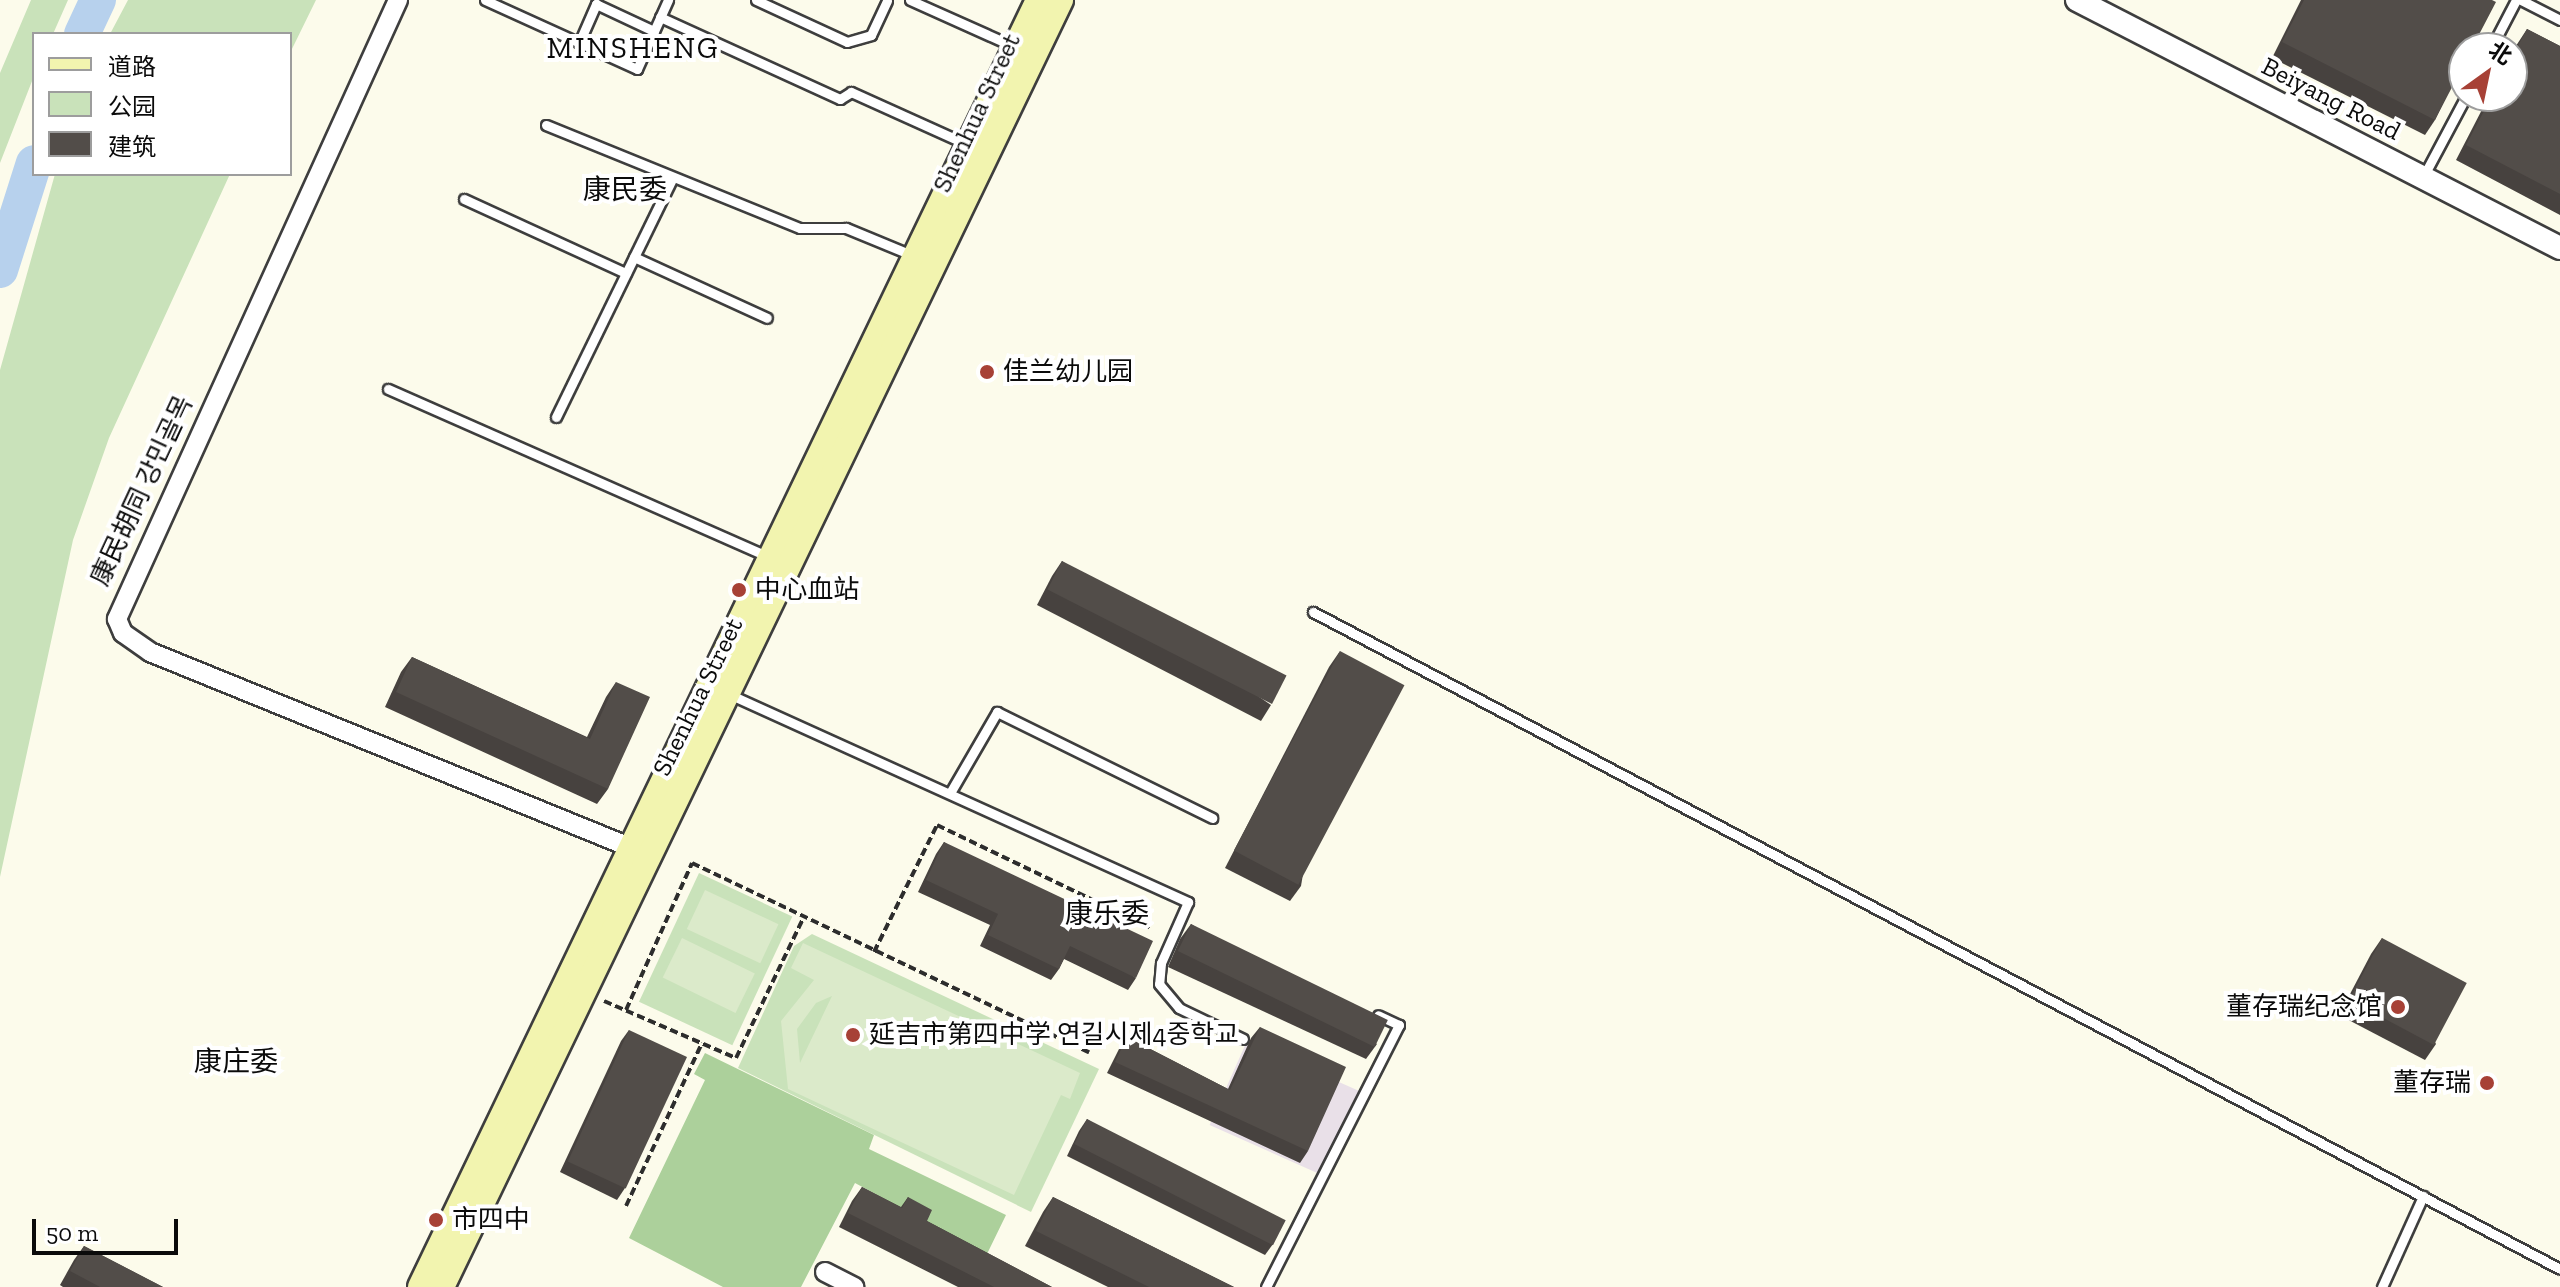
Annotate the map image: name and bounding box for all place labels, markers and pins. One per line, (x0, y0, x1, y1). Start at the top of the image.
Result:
place label: 佳兰幼儿园 (1003, 356, 1133, 388)
marker: 佳兰幼儿园 (978, 363, 996, 381)
place label: 中心血站 (755, 574, 859, 606)
marker: 中心血站 (730, 581, 748, 599)
place label: 董存瑞纪念馆 (2226, 991, 2382, 1023)
marker: 董存瑞纪念馆 (2389, 998, 2407, 1016)
place label: 延吉市第四中学 연길시제4중학교 (869, 1019, 1238, 1051)
marker: 延吉市第四中学 연길시제4중학교 (844, 1026, 862, 1044)
place label: 董存瑞 (2393, 1067, 2471, 1099)
marker: 董存瑞 (2478, 1074, 2496, 1092)
place label: 市四中 (452, 1204, 530, 1236)
marker: 市四中 (427, 1211, 445, 1229)

